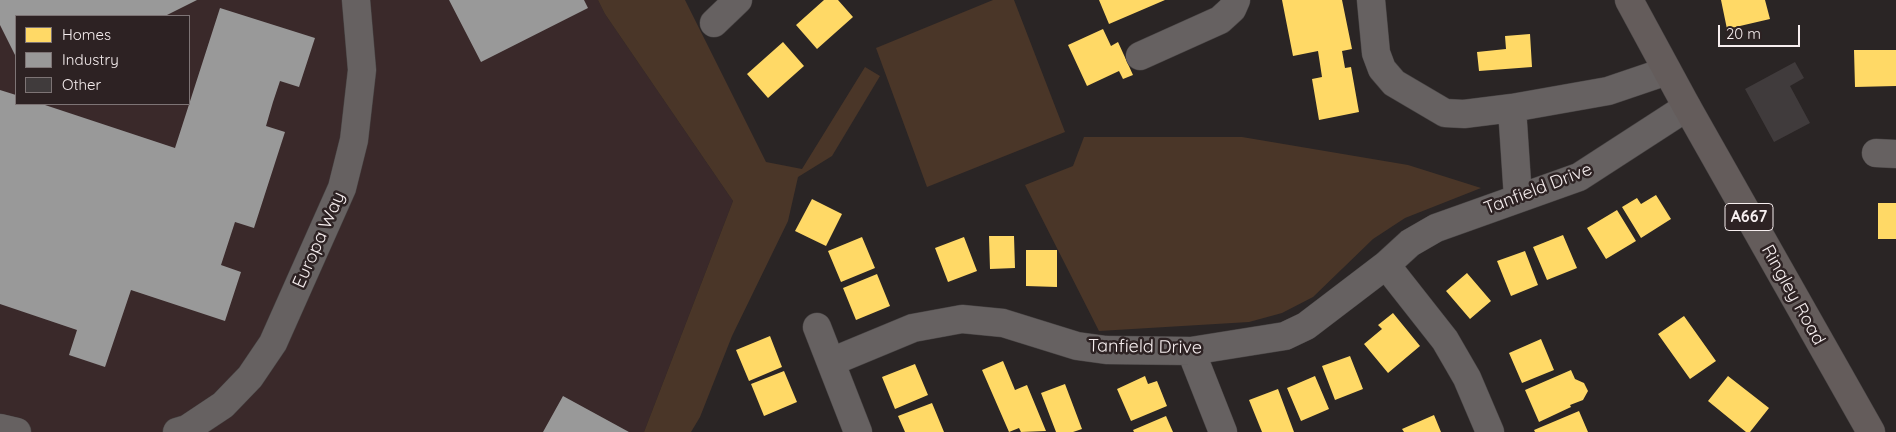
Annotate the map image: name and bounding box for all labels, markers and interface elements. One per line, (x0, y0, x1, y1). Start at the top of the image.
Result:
legend (15, 15, 190, 105)
scale bar (1721, 15, 1804, 47)
text: 20 m (1726, 24, 1761, 43)
text: Homes (62, 25, 111, 44)
text: Industry (62, 50, 119, 69)
text: Other (62, 75, 101, 94)
street label: Tanfield Drive (1481, 158, 1595, 220)
street label: Europa Way (288, 189, 350, 291)
road number: A667 (1725, 203, 1773, 230)
street label: Ringley Road (1757, 241, 1829, 349)
street label: Tanfield Drive (1088, 335, 1202, 359)

